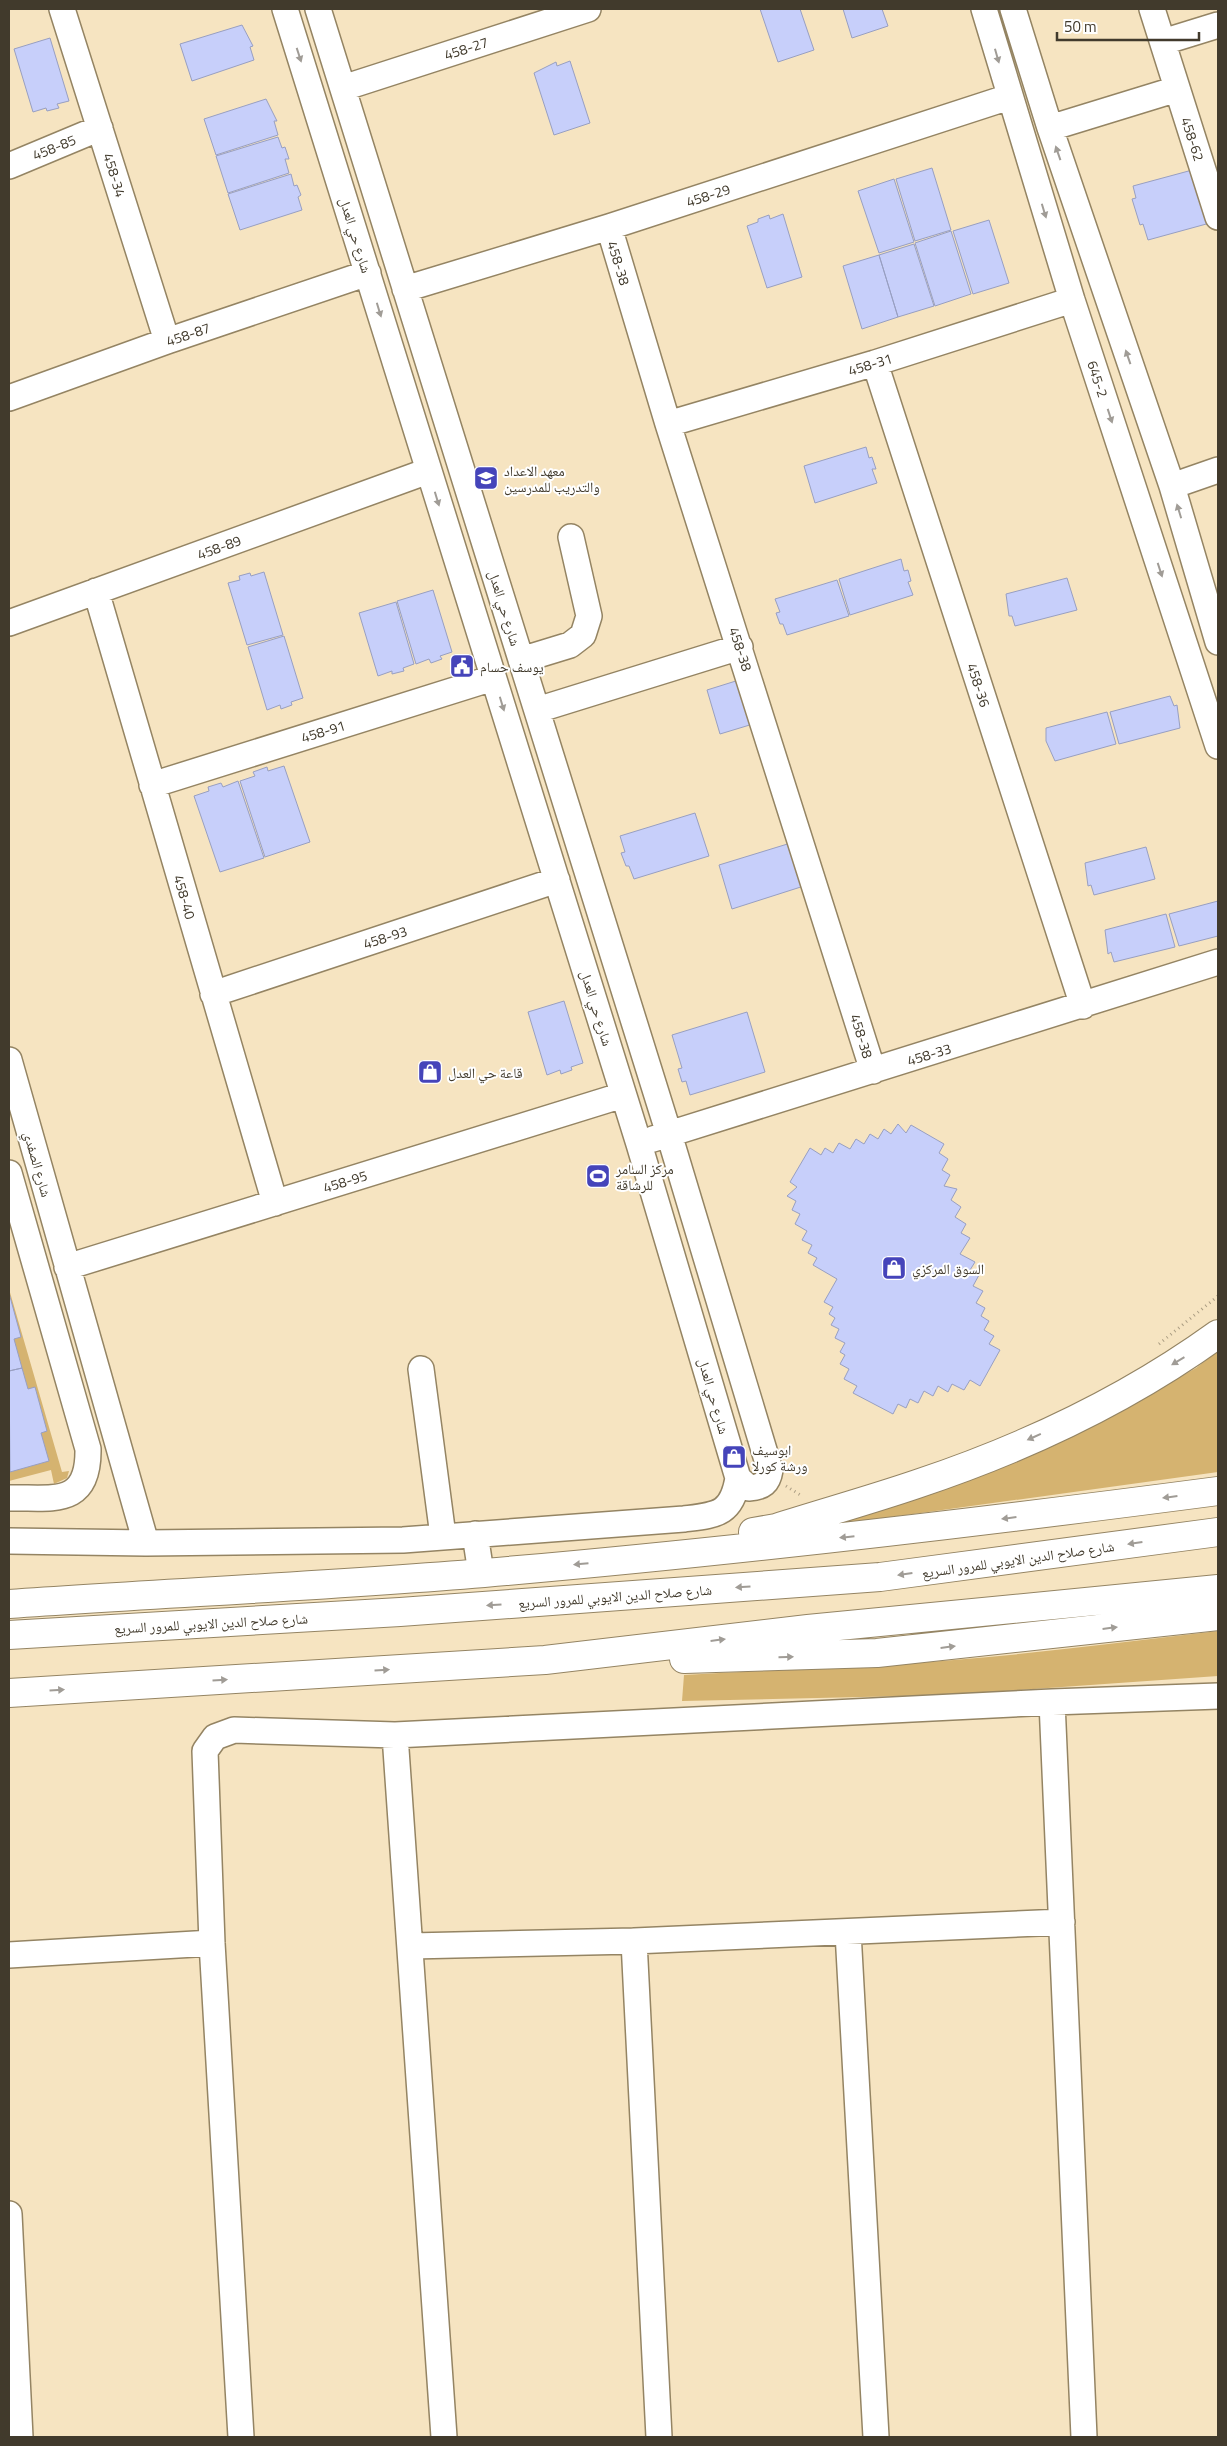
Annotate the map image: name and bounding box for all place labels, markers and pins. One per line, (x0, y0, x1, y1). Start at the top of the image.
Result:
place label: معهد الاعداد والتدريب للمدرسين (504, 460, 600, 497)
school or university icon: معهد الاعداد والتدريب للمدرسين (473, 465, 499, 491)
public building icon: يوسف حسام (449, 653, 475, 679)
place label: يوسف حسام (480, 656, 544, 677)
shop icon: قاعة حي العدل (417, 1059, 443, 1085)
place label: قاعة حي العدل (448, 1062, 523, 1084)
place label: مركز السامر للرشاقة (615, 1158, 674, 1195)
sports icon: مركز السامر للرشاقة (585, 1163, 611, 1189)
shop icon: السوق المركزي (881, 1255, 907, 1281)
place label: السوق المركزي (912, 1258, 984, 1280)
place label: ابوسيف ورشة كورلا (752, 1439, 808, 1476)
shop icon: ابوسيف ورشة كورلا (721, 1444, 747, 1470)

